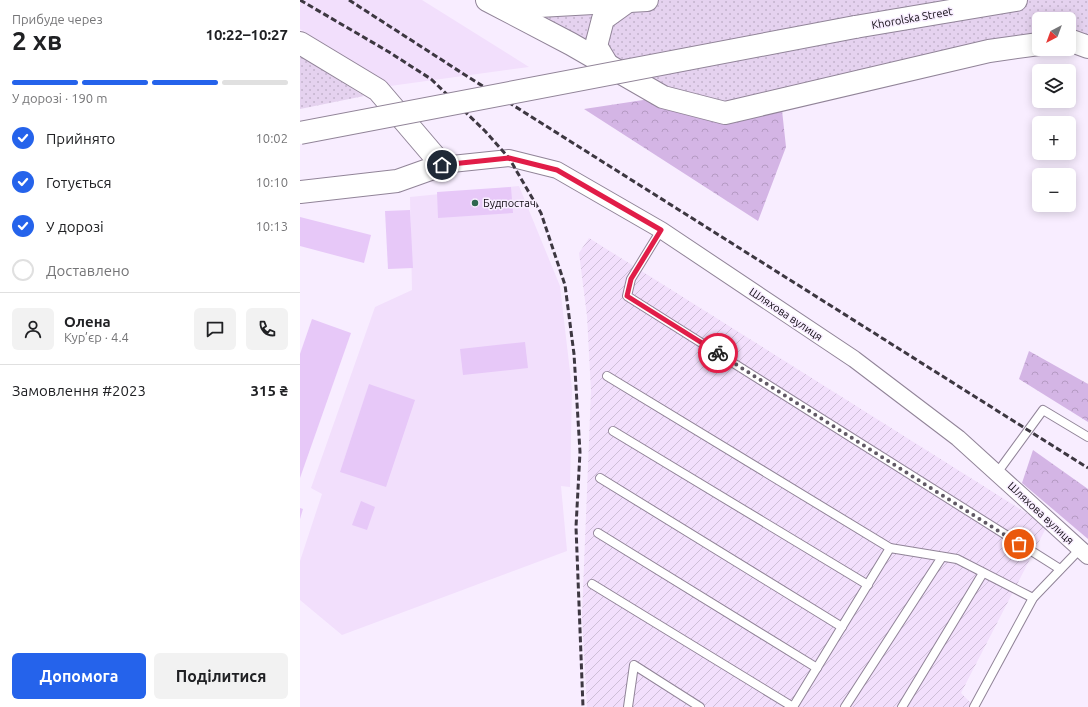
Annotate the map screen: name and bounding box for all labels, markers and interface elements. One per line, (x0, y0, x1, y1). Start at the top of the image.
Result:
street label: Khorolska Street (871, 5, 954, 31)
text: Прибуде через (12, 12, 103, 26)
north arrow (1032, 12, 1076, 56)
map controls (1032, 12, 1076, 212)
text: 2 хв (12, 26, 62, 55)
text: 10:22–10:27 (205, 26, 288, 43)
button: layers (1032, 64, 1076, 108)
text: У дорозі · 190 m (12, 91, 107, 105)
button: + (1032, 116, 1076, 160)
icon: check (12, 127, 34, 149)
text: Прийнято (46, 130, 115, 147)
text: 10:02 (255, 131, 288, 145)
pin (425, 148, 459, 182)
icon: home (431, 154, 453, 176)
button: − (1032, 168, 1076, 212)
icon: check (12, 171, 34, 193)
text: Готується (46, 174, 112, 191)
text: 10:10 (255, 175, 288, 189)
place label: Будпостач (483, 197, 536, 209)
marker: Будпостач (470, 198, 480, 208)
icon: check (12, 215, 34, 237)
text: У дорозі (46, 218, 104, 235)
text: 10:13 (255, 219, 288, 233)
text: Доставлено (46, 262, 130, 279)
street label: Шляхова вулиця (747, 285, 825, 343)
button: person (12, 308, 54, 350)
button: chat (194, 308, 236, 350)
button: phone (246, 308, 288, 350)
text: Олена (64, 313, 111, 330)
text: Кур’єр · 4.4 (64, 330, 129, 344)
courier (698, 333, 738, 373)
icon: bike (707, 342, 729, 364)
text: Замовлення #2023 (12, 382, 146, 399)
text: 315 ₴ (251, 382, 288, 399)
street label: Шляхова вулиця (1006, 479, 1076, 547)
pin (1002, 527, 1036, 561)
icon: bag (1008, 533, 1030, 555)
button: Допомога (12, 653, 146, 699)
button: Поділитися (154, 653, 288, 699)

